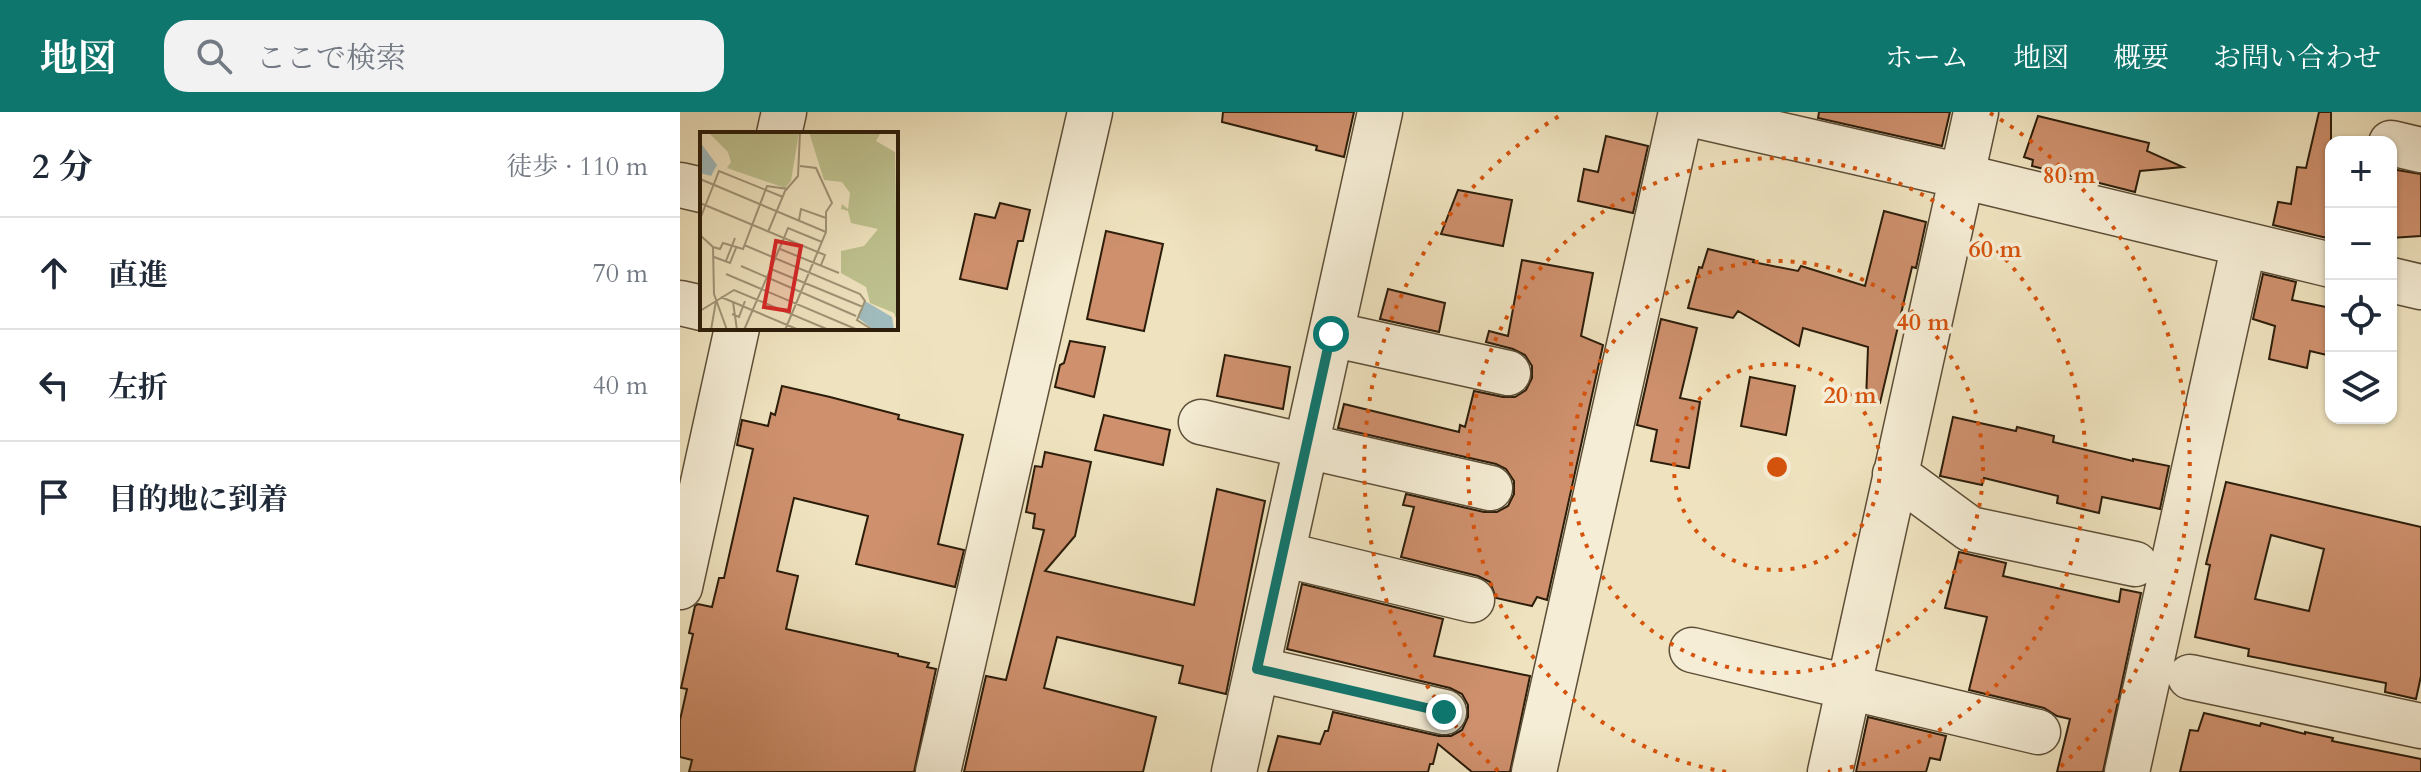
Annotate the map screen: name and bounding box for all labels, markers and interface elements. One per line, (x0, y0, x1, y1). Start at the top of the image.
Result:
search box (164, 20, 724, 92)
text: 地図 (40, 33, 116, 85)
icon: search (192, 34, 236, 78)
text: ここで検索 (256, 38, 406, 79)
text: ホーム (1885, 39, 1969, 77)
text: 地図 (2013, 39, 2069, 77)
text: 概要 (2113, 39, 2169, 77)
text: お問い合わせ (2213, 39, 2381, 77)
inset map (700, 132, 898, 330)
map controls (2325, 136, 2397, 424)
button: + (2325, 136, 2397, 208)
text: 2 分 (32, 144, 93, 190)
text: 徒歩 · 110 m (507, 149, 648, 184)
text: 80 m (2042, 159, 2096, 192)
button: − (2325, 208, 2397, 280)
text: 60 m (1968, 233, 2022, 266)
icon: ahead (32, 251, 76, 295)
text: 直進 (108, 255, 168, 296)
text: 70 m (592, 256, 648, 291)
button: locate (2325, 280, 2397, 352)
text: 40 m (1896, 306, 1950, 339)
route start (1313, 316, 1349, 352)
button: layers (2325, 352, 2397, 424)
icon: left (32, 363, 76, 407)
text: 左折 (108, 367, 168, 408)
text: 40 m (592, 368, 648, 403)
text: 20 m (1823, 379, 1877, 412)
centre of rings (1763, 453, 1791, 481)
icon: arrive (32, 475, 76, 519)
text: 目的地に到着 (108, 479, 288, 520)
route end (1426, 694, 1462, 730)

